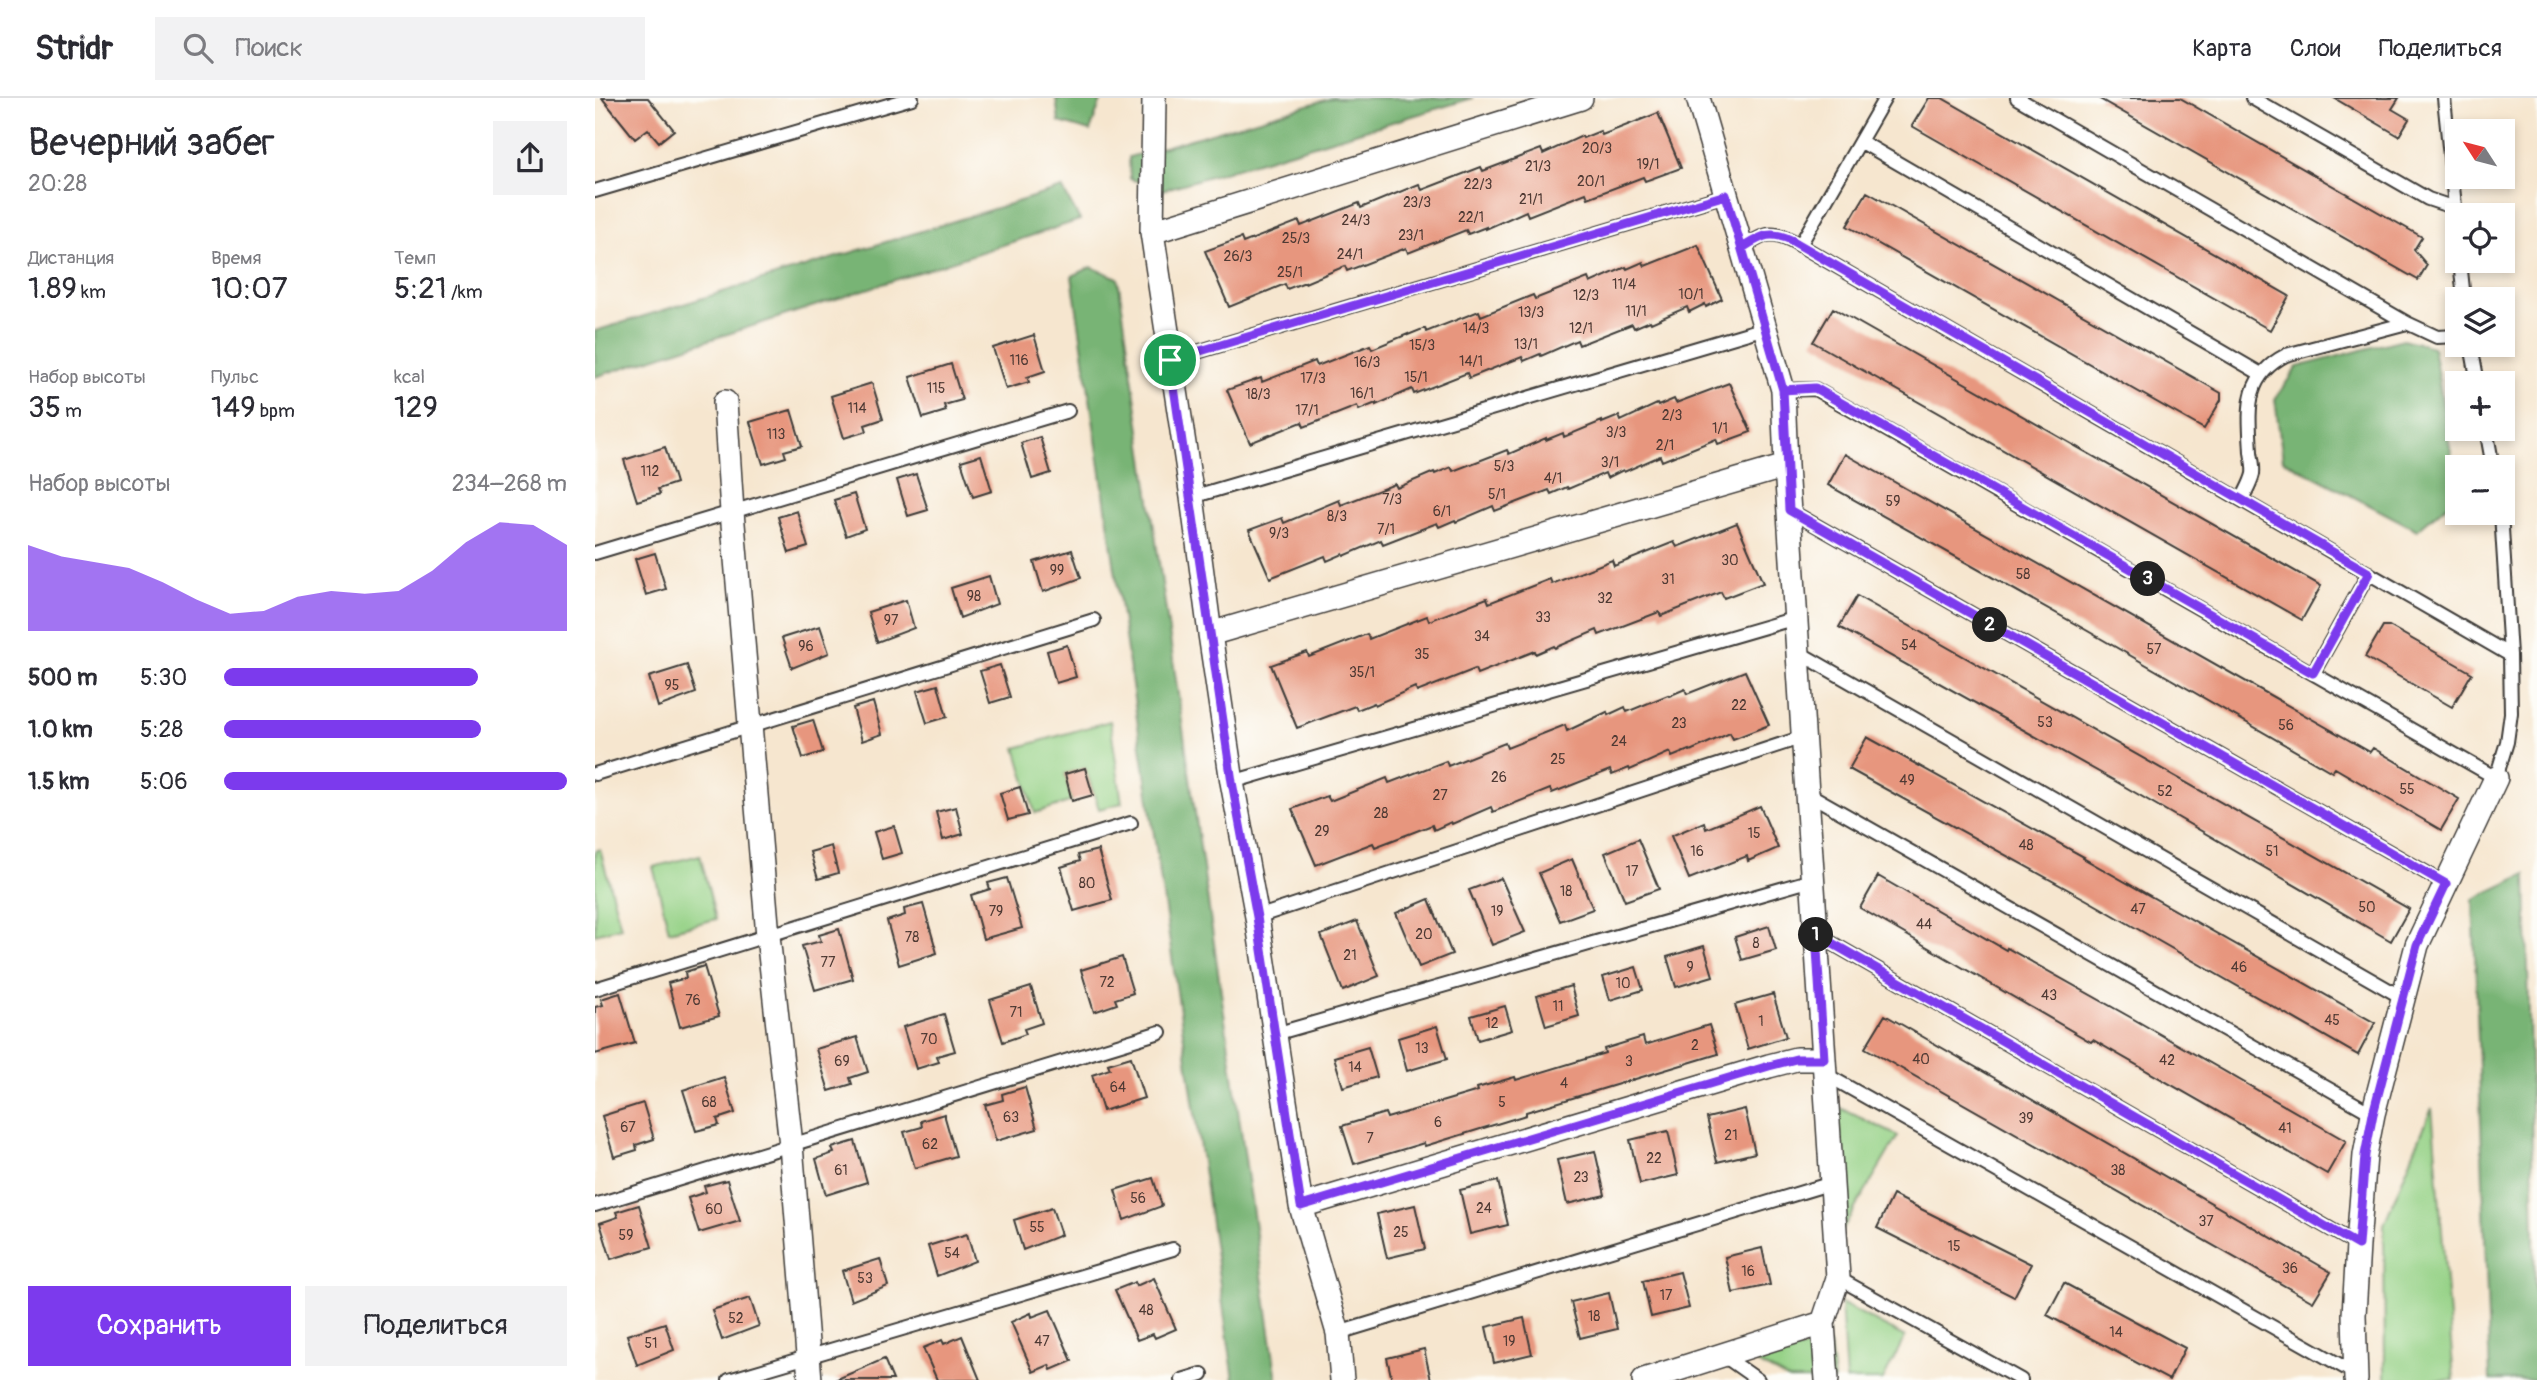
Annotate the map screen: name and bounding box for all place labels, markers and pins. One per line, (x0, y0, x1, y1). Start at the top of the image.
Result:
pin (1140, 330, 1200, 390)
pin: 3 (2131, 561, 2165, 596)
pin: 2 (1973, 608, 2007, 642)
pin: 1 (1799, 918, 1833, 952)

